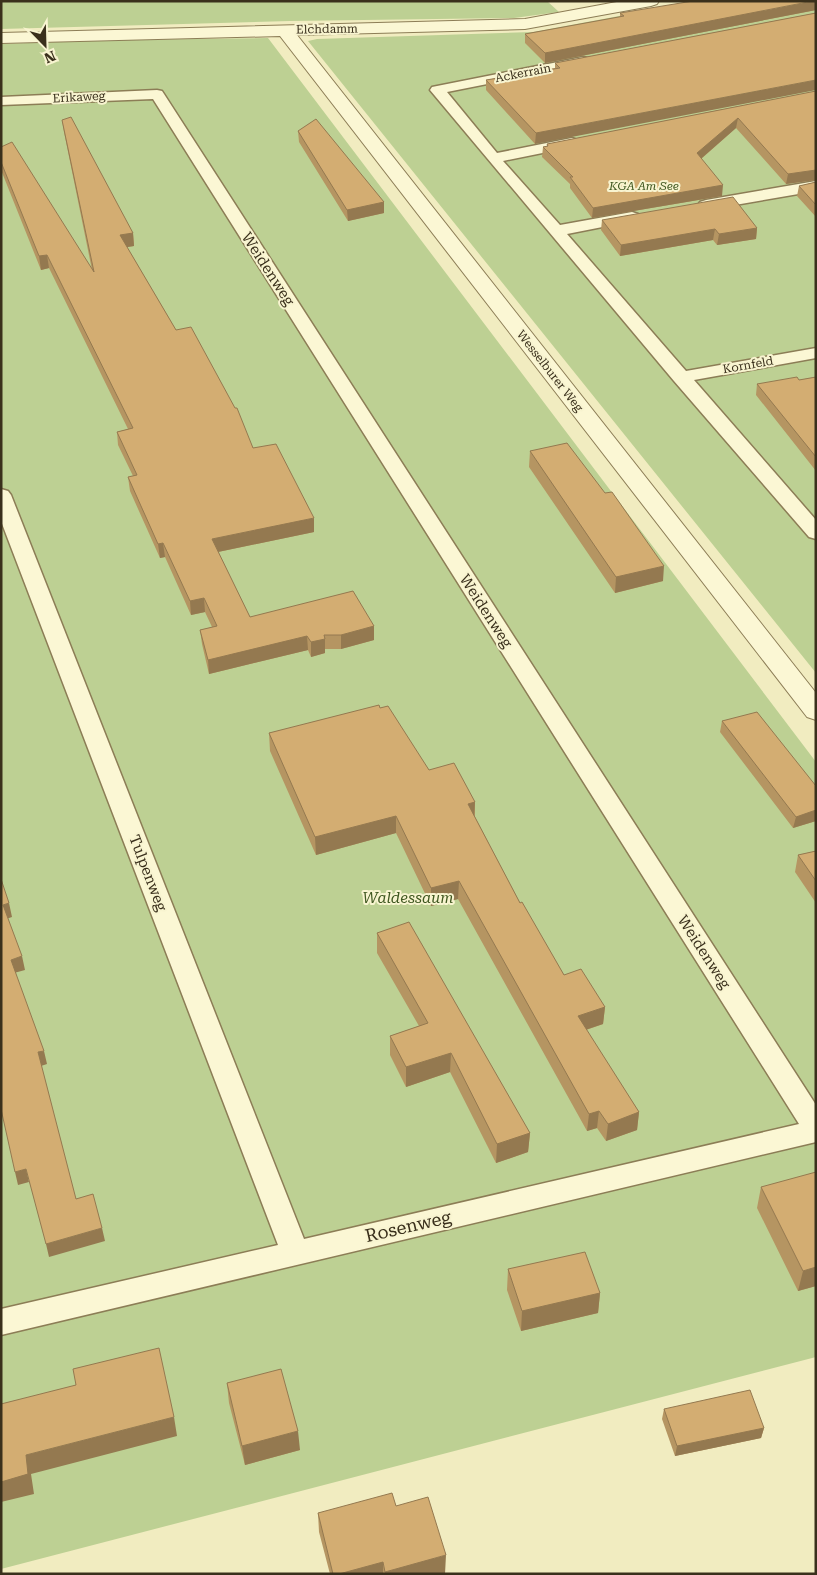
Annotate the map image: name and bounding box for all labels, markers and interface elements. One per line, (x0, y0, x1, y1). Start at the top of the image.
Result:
north arrow (20, 20, 70, 70)
street label: Elchdamm (296, 21, 358, 37)
text: N (42, 47, 58, 67)
street label: Ackerrain (494, 61, 552, 85)
street label: Erikaweg (52, 89, 106, 105)
park label: KGA Am See (608, 179, 679, 193)
street label: Weidenweg (238, 229, 299, 309)
street label: Wesselburer Weg (514, 328, 586, 415)
street label: Kornfeld (722, 354, 775, 376)
street label: Weidenweg (456, 571, 517, 651)
street label: Tulpenweg (125, 832, 171, 914)
park label: Waldessaum (363, 889, 453, 907)
street label: Weidenweg (674, 912, 735, 992)
street label: Rosenweg (363, 1206, 454, 1246)

